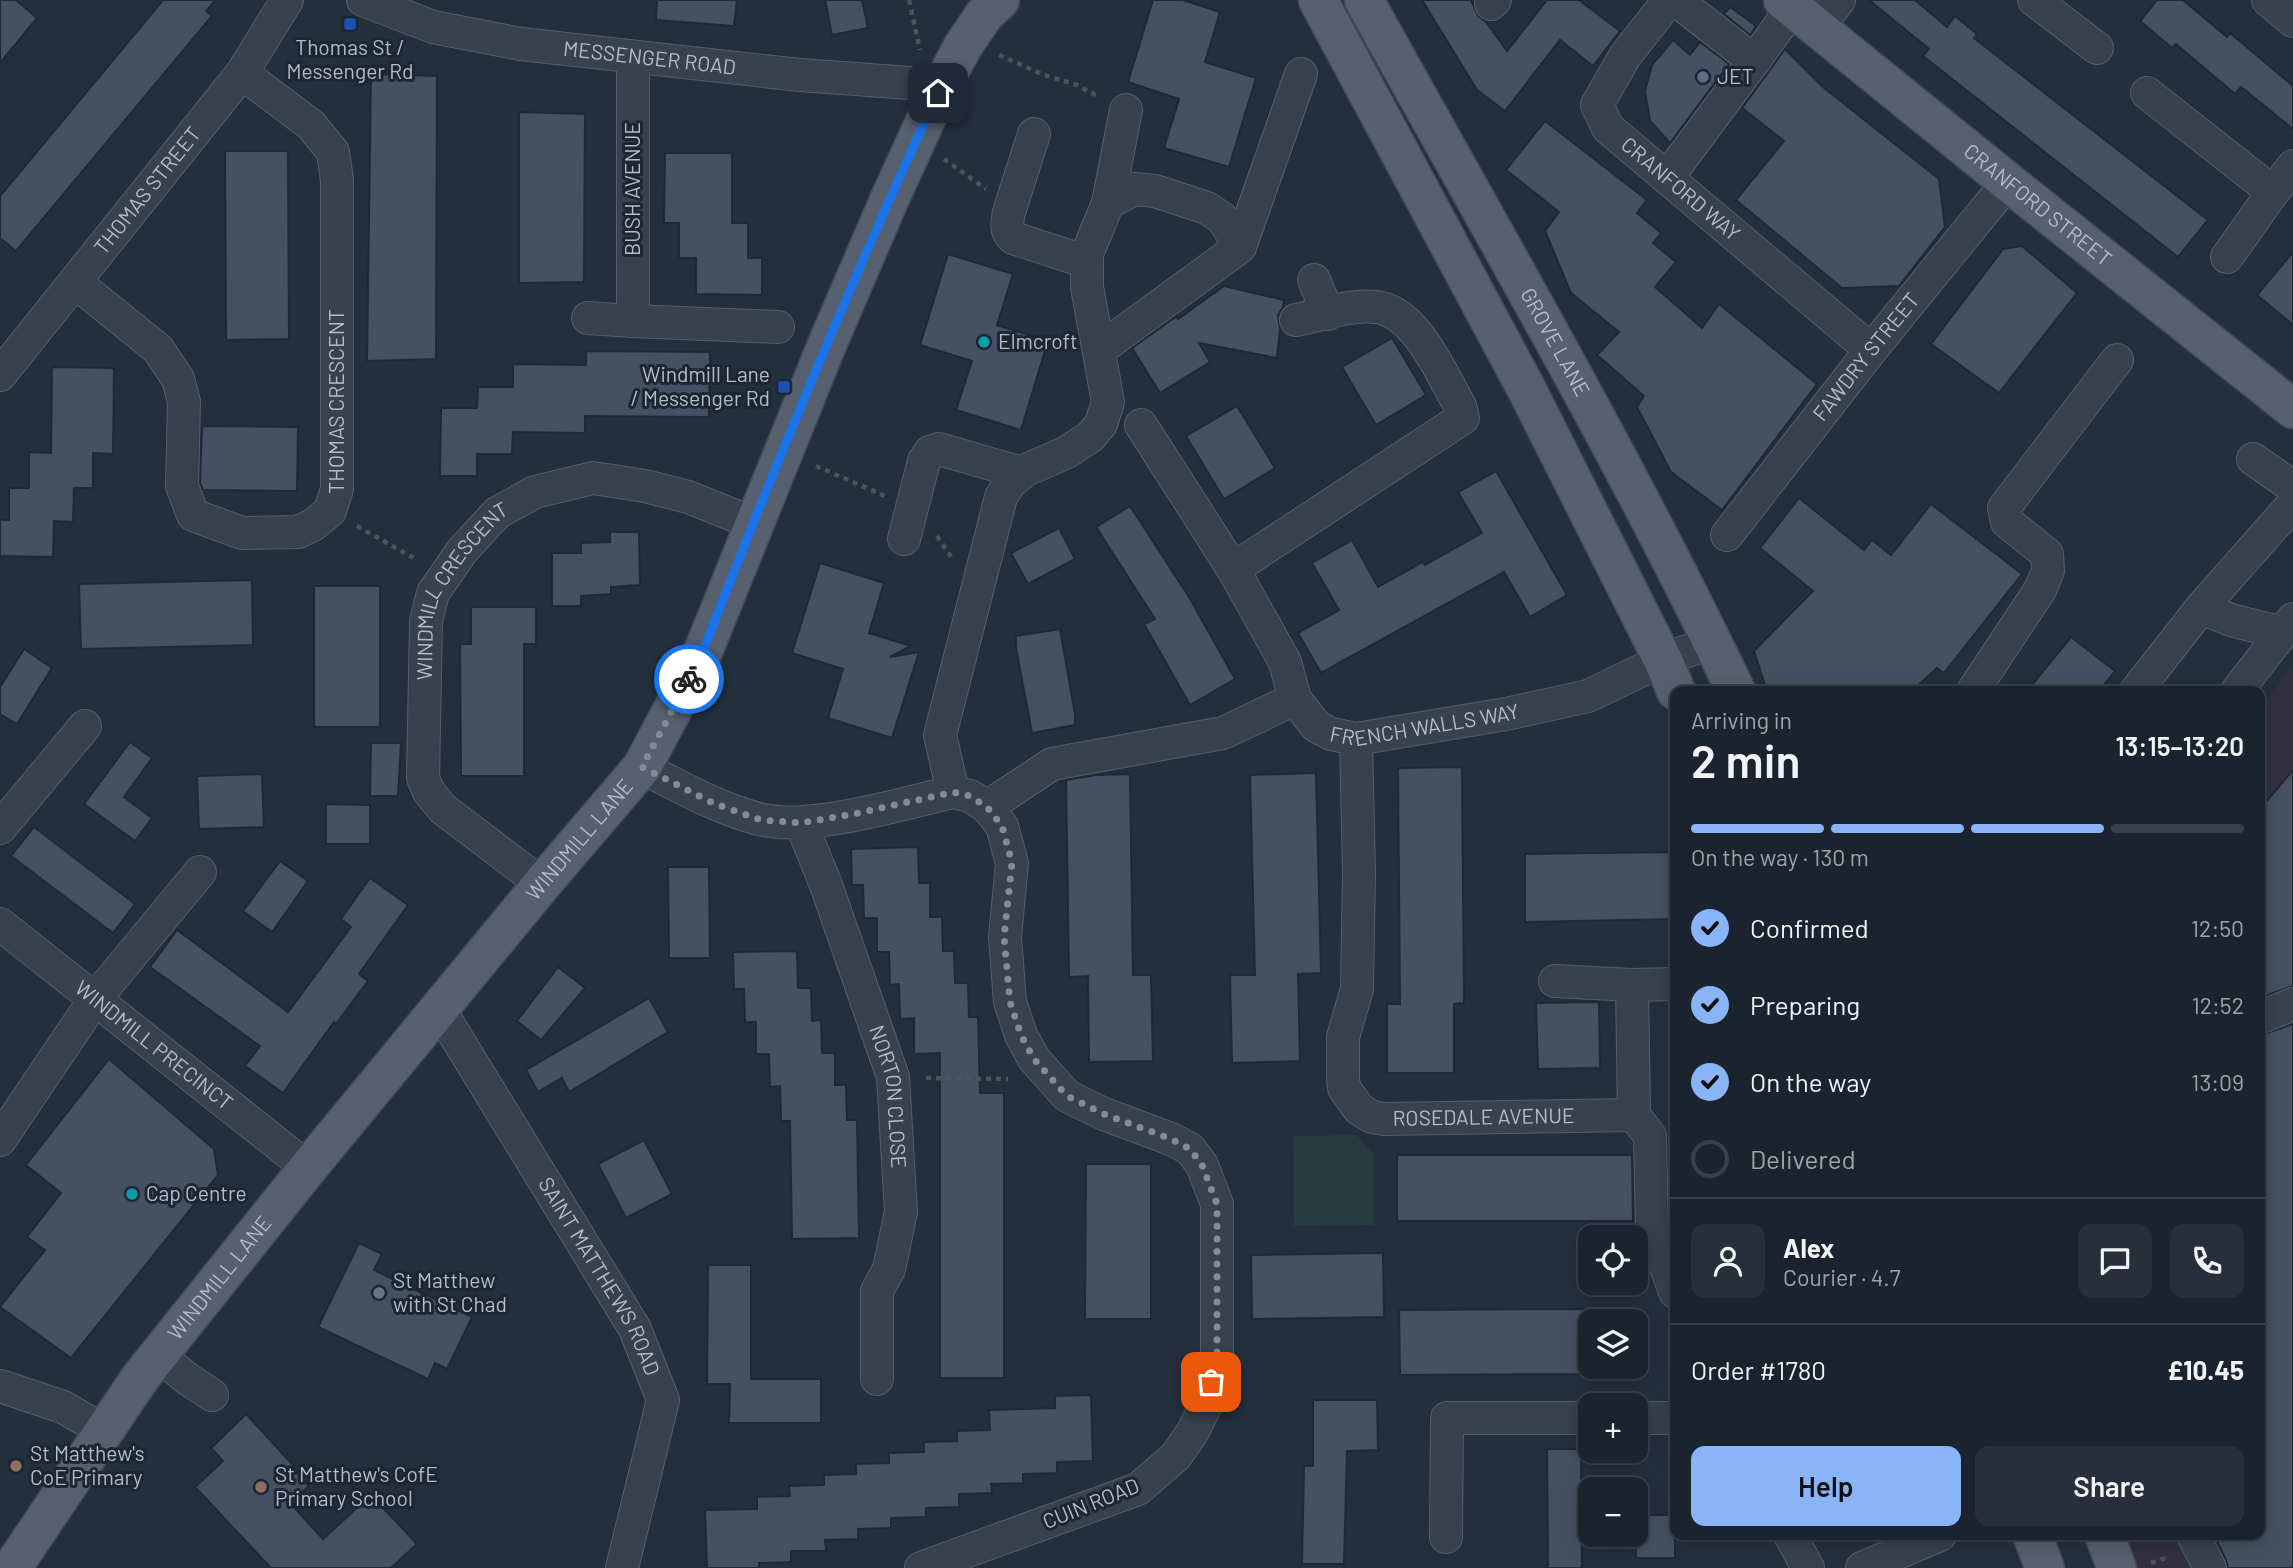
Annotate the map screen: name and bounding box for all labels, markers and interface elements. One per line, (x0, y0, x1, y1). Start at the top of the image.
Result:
marker: Thomas St / Messenger Rd (342, 16, 358, 32)
place label: Thomas St / Messenger Rd (287, 34, 413, 83)
street label: MESSENGER ROAD (562, 35, 737, 79)
pin (908, 63, 968, 123)
place label: JET (1717, 63, 1754, 88)
marker: JET (1695, 69, 1711, 85)
icon: home (919, 74, 957, 112)
street label: THOMAS STREET (88, 121, 205, 259)
street label: BUSH AVENUE (619, 122, 644, 256)
street label: CRANFORD WAY (1617, 131, 1746, 245)
street label: CRANFORD STREET (1960, 138, 2117, 271)
street label: GROVE LANE (1516, 283, 1596, 400)
street label: FAWDRY STREET (1807, 287, 1924, 425)
street label: THOMAS CRESCENT (323, 309, 348, 494)
place label: Elmcroft (998, 328, 1078, 353)
marker: Elmcroft (976, 334, 992, 350)
place label: Windmill Lane / Messenger Rd (630, 361, 770, 410)
marker: Windmill Lane / Messenger Rd (776, 379, 792, 395)
street label: WINDMILL CRESCENT (411, 496, 512, 680)
courier (654, 644, 724, 714)
icon: bike (670, 660, 708, 698)
street label: FRENCH WALLS WAY (1328, 697, 1521, 750)
text: Arriving in (1691, 706, 1792, 734)
text: 13:15–13:20 (2115, 730, 2244, 761)
text: 2 min (1691, 732, 1800, 787)
street label: WINDMILL LANE (520, 773, 637, 905)
text: On the way · 130 m (1691, 843, 1869, 871)
icon: check (1691, 909, 1729, 947)
text: Confirmed (1750, 912, 1869, 943)
text: 12:50 (2191, 914, 2244, 942)
street label: WINDMILL PRECINCT (71, 974, 239, 1115)
icon: check (1691, 986, 1729, 1024)
text: Preparing (1750, 989, 1860, 1020)
text: 12:52 (2192, 991, 2244, 1019)
street label: NORTON CLOSE (865, 1022, 912, 1169)
icon: check (1691, 1063, 1729, 1101)
text: On the way (1750, 1066, 1871, 1097)
text: 13:09 (2191, 1068, 2244, 1096)
street label: ROSEDALE AVENUE (1392, 1102, 1575, 1130)
text: Delivered (1750, 1143, 1856, 1174)
street label: SAINT MATTHEWS ROAD (534, 1172, 666, 1378)
place label: Cap Centre (146, 1180, 247, 1205)
marker: Cap Centre (124, 1186, 140, 1202)
street label: WINDMILL LANE (162, 1210, 276, 1344)
button: person (1691, 1224, 1765, 1298)
button: chat (2078, 1224, 2152, 1298)
button: phone (2170, 1224, 2244, 1298)
map controls (1578, 1225, 1648, 1547)
button: locate (1578, 1225, 1648, 1295)
text: Alex (1783, 1232, 1834, 1263)
text: Courier · 4.7 (1783, 1263, 1901, 1291)
place label: St Matthew with St Chad (393, 1267, 507, 1316)
marker: St Matthew with St Chad (371, 1285, 387, 1301)
button: layers (1578, 1309, 1648, 1379)
pin (1181, 1352, 1241, 1412)
text: Order #1780 (1691, 1354, 1826, 1385)
text: £10.45 (2167, 1354, 2244, 1385)
icon: bag (1192, 1363, 1230, 1401)
button: + (1578, 1393, 1648, 1463)
place label: St Matthew's CoE Primary (30, 1440, 145, 1489)
button: Help (1691, 1446, 1961, 1526)
button: Share (1975, 1446, 2244, 1526)
marker: St Matthew's CoE Primary (8, 1458, 24, 1474)
place label: St Matthew's CofE Primary School (275, 1461, 438, 1510)
street label: CUIN ROAD (1039, 1472, 1142, 1533)
button: − (1578, 1477, 1648, 1547)
marker: St Matthew's CofE Primary School (253, 1479, 269, 1495)

